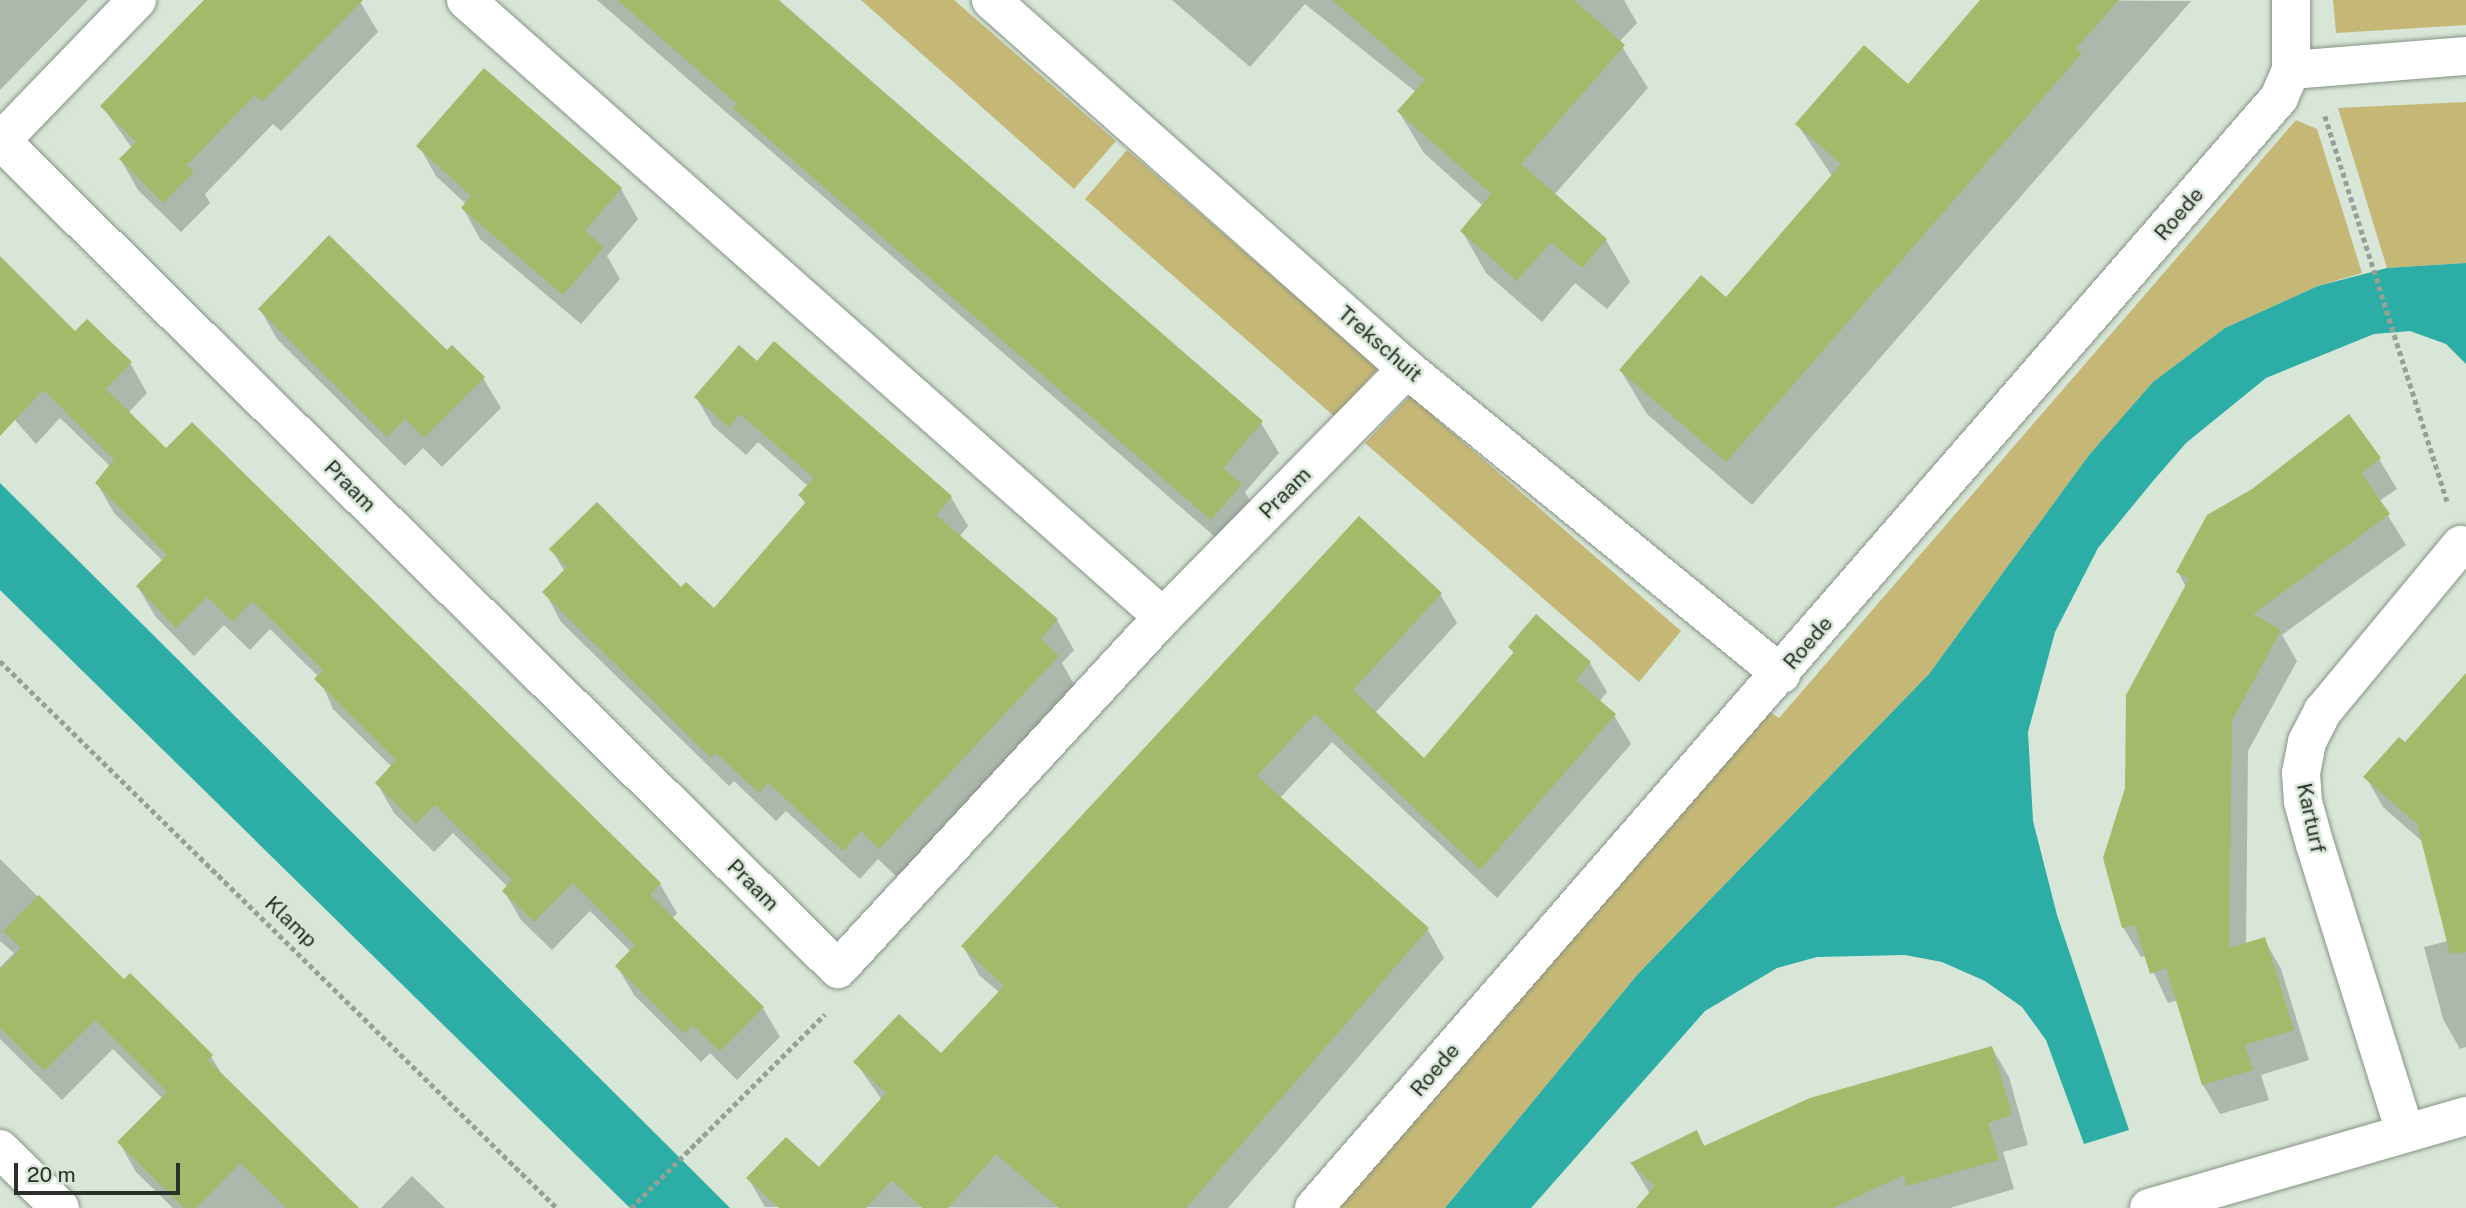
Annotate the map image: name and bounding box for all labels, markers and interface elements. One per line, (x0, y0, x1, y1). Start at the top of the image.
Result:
street label: Roede (2149, 182, 2209, 246)
street label: Trekschuit (1333, 301, 1427, 387)
street label: Praam (319, 455, 381, 517)
street label: Praam (1254, 462, 1316, 524)
street label: Roede (1778, 611, 1838, 675)
street label: Karturf (2291, 781, 2331, 855)
street label: Praam (722, 854, 784, 916)
street label: Klamp (260, 891, 322, 953)
street label: Roede (1405, 1038, 1465, 1102)
scale bar (18, 1148, 184, 1192)
text: 20 m (27, 1162, 76, 1187)

